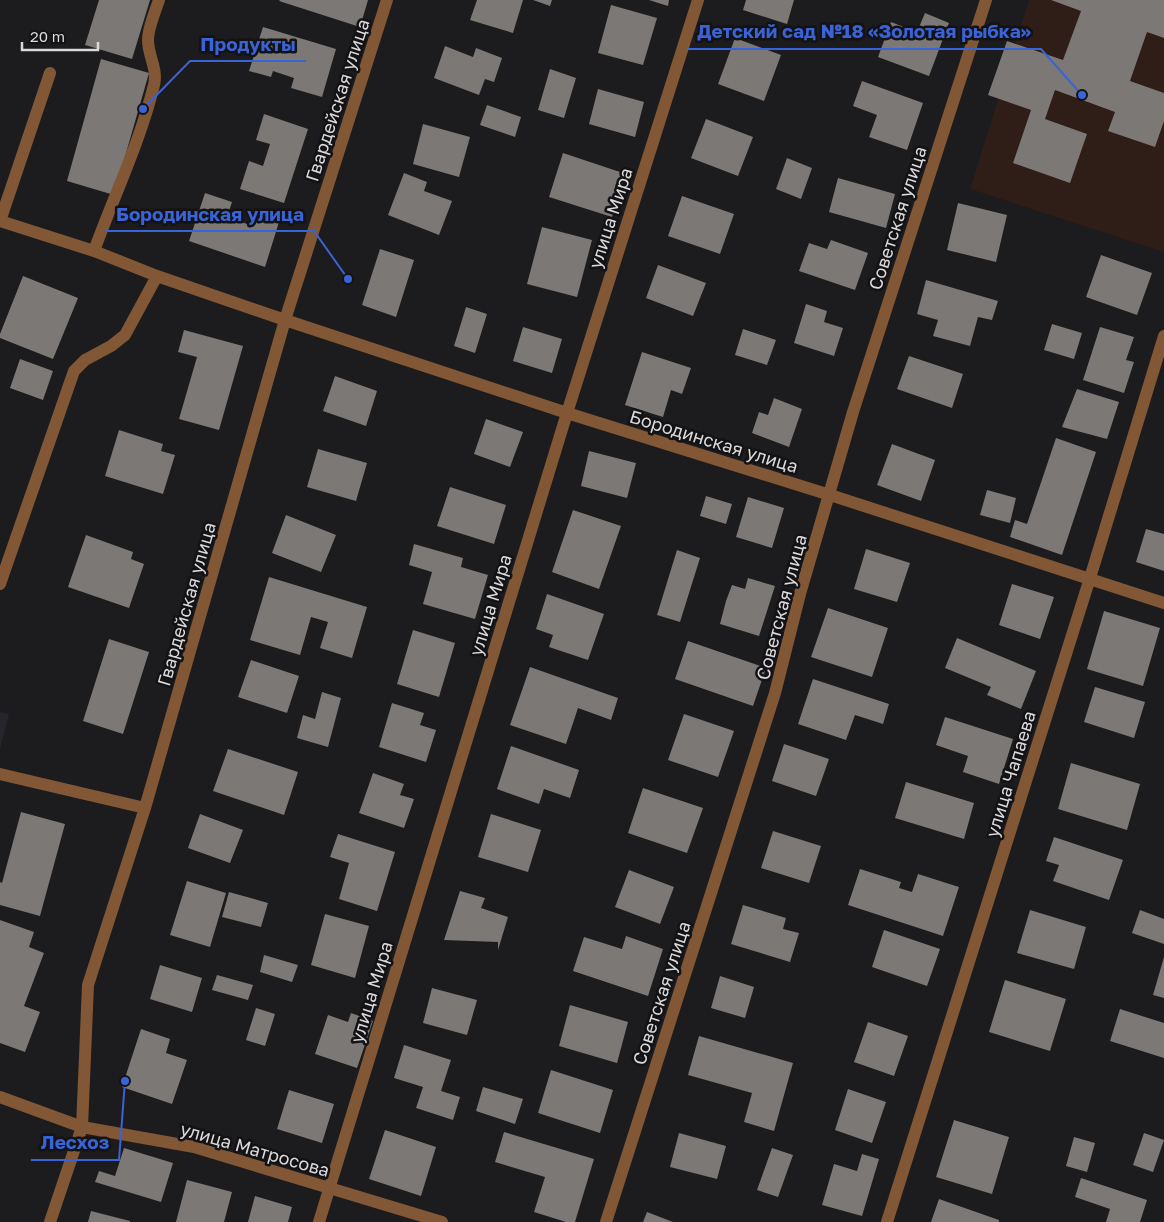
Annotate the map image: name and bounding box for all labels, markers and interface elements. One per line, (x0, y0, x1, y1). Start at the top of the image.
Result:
callout: Детский сад №18 «Золотая рыбка» (687, 15, 1041, 49)
street label: Гвардейская улица (300, 16, 374, 184)
text: Детский сад №18 «Золотая рыбка» (697, 19, 1031, 42)
scale bar (22, 20, 99, 52)
text: 20 m (30, 27, 65, 45)
callout: Продукты (190, 27, 306, 61)
text: Продукты (200, 32, 296, 55)
street label: Советская улица (863, 143, 931, 293)
street label: улица Мира (583, 165, 637, 271)
callout: Бородинская улица (106, 197, 314, 231)
text: Бородинская улица (116, 202, 304, 225)
street label: Бородинская улица (627, 405, 801, 477)
street label: Гвардейская улица (152, 520, 220, 688)
street label: Советская улица (751, 532, 811, 682)
street label: улица Мира (464, 552, 516, 658)
street label: улица Чапаева (980, 708, 1040, 840)
street label: Советская улица (627, 918, 695, 1068)
street label: улица Мира (345, 939, 397, 1045)
street label: улица Матросова (178, 1117, 332, 1181)
callout: Лесхоз (31, 1126, 119, 1160)
text: Лесхоз (41, 1130, 109, 1153)

